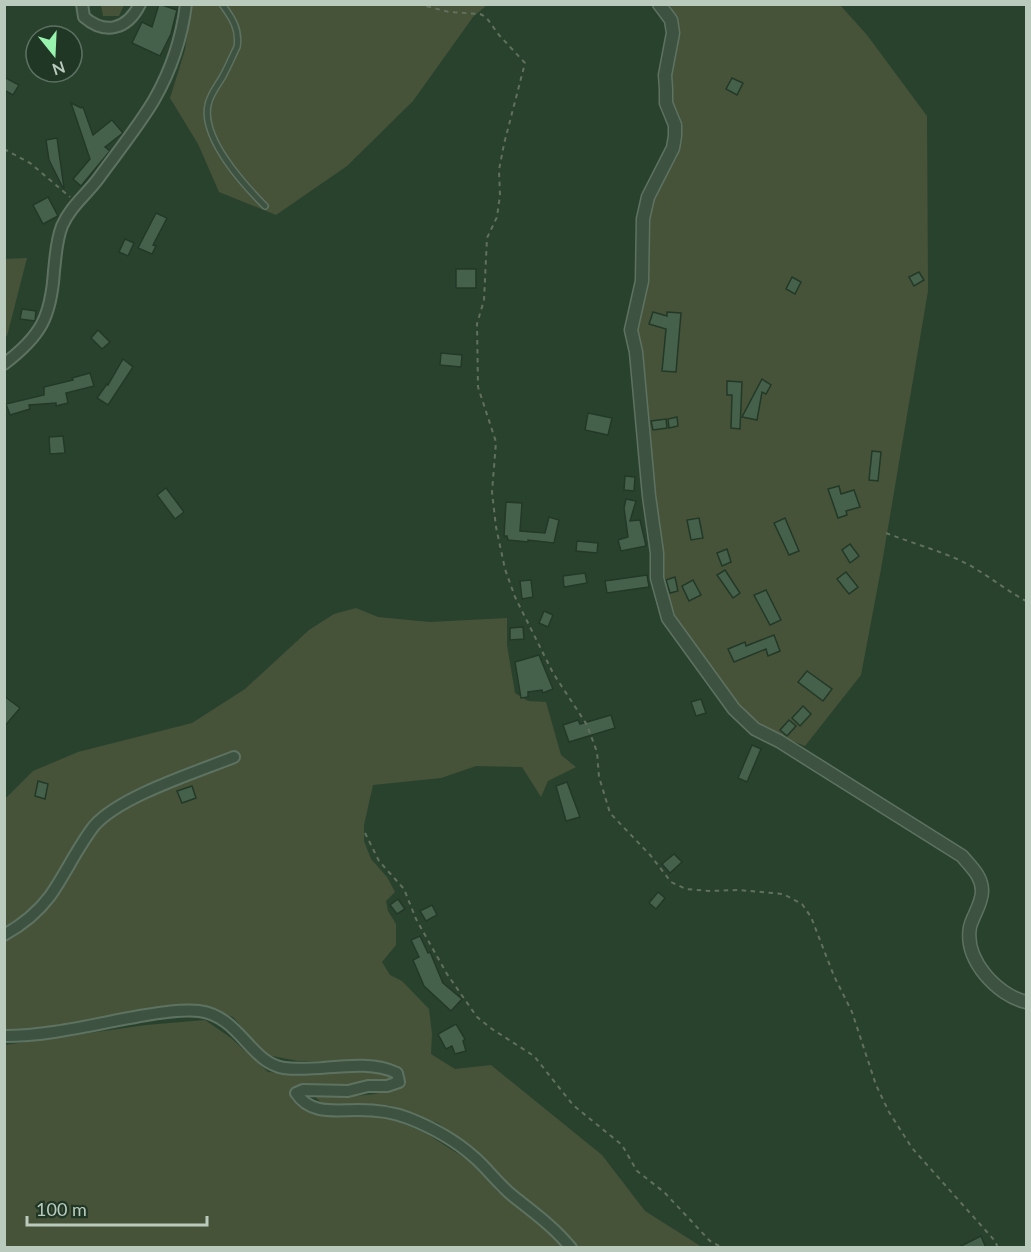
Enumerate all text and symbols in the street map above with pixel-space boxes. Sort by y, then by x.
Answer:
north arrow [24,24,84,84]
text: N [50,58,68,80]
scale bar [27,1189,207,1227]
text: 100 m [36,1198,87,1220]

